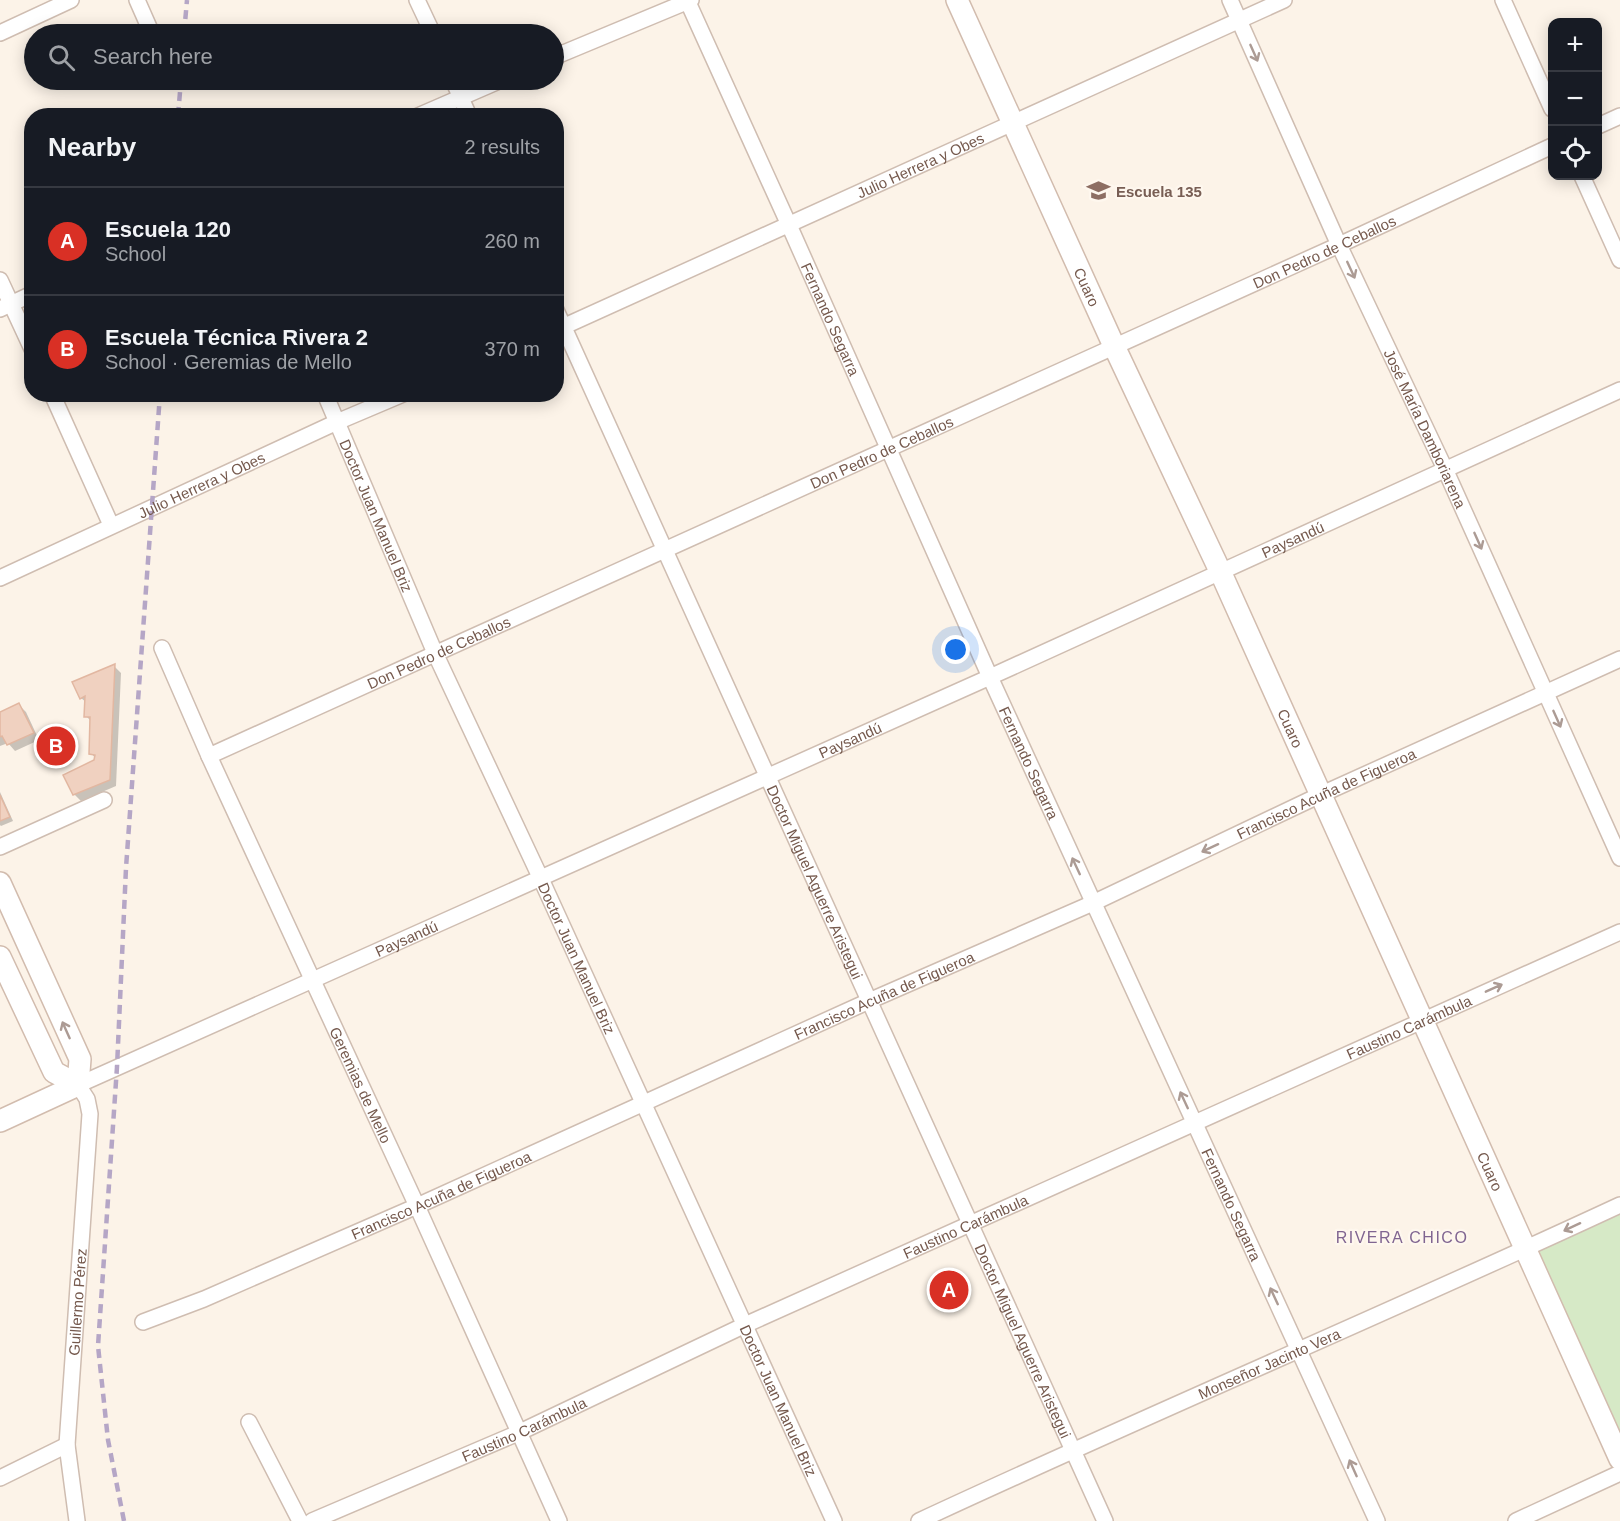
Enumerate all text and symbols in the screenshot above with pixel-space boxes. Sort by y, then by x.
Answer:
map controls [1548,18,1602,180]
button: + [1548,18,1602,72]
search box [24,24,564,90]
icon: search [45,41,78,74]
text: Search here [93,44,213,69]
one-way arrow [1248,44,1260,62]
button: − [1548,72,1602,126]
button: locate [1548,126,1602,180]
street label: Julio Herrera y Obes [854,129,987,201]
text: Nearby [48,132,136,162]
text: 2 results [464,136,540,158]
school or university icon: Escuela 135 [1085,178,1111,204]
place label: Escuela 135 [1116,183,1202,200]
street label: Don Pedro de Ceballos [1250,211,1398,291]
text: Escuela 120 [105,217,231,242]
text: A [60,230,75,252]
text: 260 m [484,230,540,252]
text: School [105,243,166,265]
street label: Fernando Segarra [798,260,864,379]
one-way arrow [1345,260,1357,278]
street label: Cuaro [1071,265,1103,309]
text: Escuela Técnica Rivera 2 [105,325,368,350]
text: B [60,338,75,360]
text: 370 m [484,338,540,360]
street label: José María Damboriarena [1381,346,1470,511]
text: School · Geremias de Mello [105,351,352,373]
street label: Don Pedro de Ceballos [807,412,956,492]
street label: Doctor Juan Manuel Briz [337,437,417,594]
street label: Julio Herrera y Obes [135,448,267,521]
street label: Paysandú [1259,518,1326,561]
one-way arrow [1472,532,1484,550]
street label: Don Pedro de Ceballos [364,612,513,692]
your location [941,635,970,664]
street label: Fernando Segarra [996,704,1063,822]
street label: Cuaro [1275,706,1307,750]
one-way arrow [1552,710,1564,728]
street label: Paysandú [816,718,884,761]
pin: B [36,724,76,768]
street label: Francisco Acuña de Figueroa [1234,744,1419,842]
street label: Doctor Miguel Aguerre Aristegui [764,782,867,982]
one-way arrow [1202,842,1220,854]
one-way arrow [1070,857,1081,875]
street label: Doctor Juan Manuel Briz [535,880,619,1036]
street label: Paysandú [372,917,440,960]
street label: Francisco Acuña de Figueroa [791,947,977,1042]
one-way arrow [1485,982,1503,993]
street label: Faustino Carámbula [1344,991,1474,1062]
one-way arrow [60,1021,72,1039]
street label: Geremias de Mello [327,1024,395,1146]
one-way arrow [1178,1091,1190,1109]
street label: Fernando Segarra [1199,1146,1265,1264]
street label: Francisco Acuña de Figueroa [348,1147,534,1242]
street label: Cuaro [1474,1149,1507,1193]
street label: Faustino Carámbula [900,1190,1031,1261]
one-way arrow [1564,1222,1582,1234]
district label: RIVERA CHICO [1336,1229,1468,1246]
street label: Doctor Miguel Aguerre Aristegui [972,1241,1075,1441]
street label: Guillermo Pérez [65,1248,89,1356]
pin: A [930,1268,968,1312]
one-way arrow [1268,1288,1280,1306]
street label: Doctor Juan Manuel Briz [737,1322,821,1479]
street label: Monseñor Jacinto Vera [1195,1324,1343,1402]
street label: Faustino Carámbula [459,1393,590,1465]
one-way arrow [1346,1459,1358,1477]

